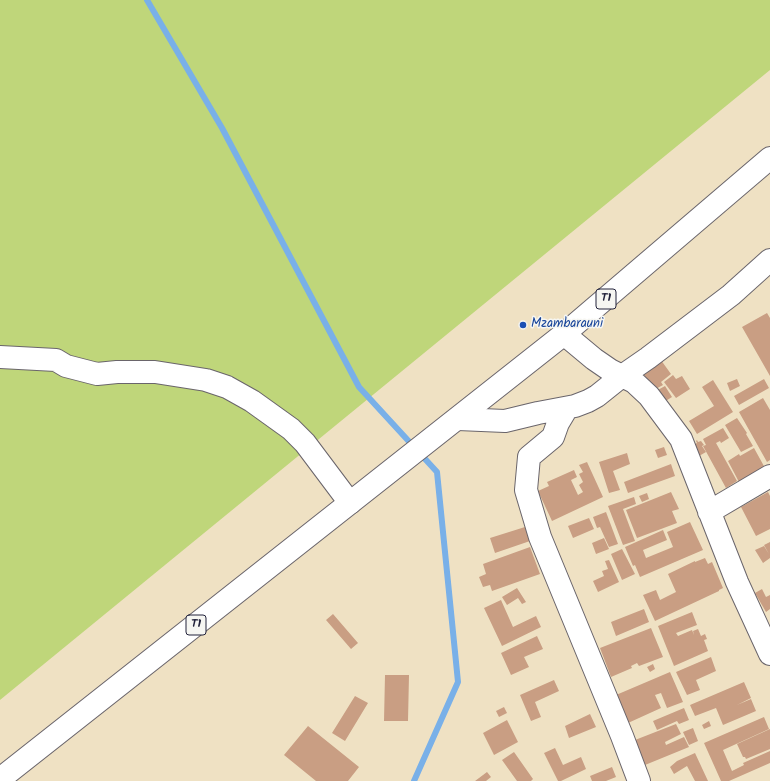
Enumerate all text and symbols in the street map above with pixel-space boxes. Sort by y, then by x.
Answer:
road number: T1 [596,289,616,309]
place label: Mzambarauni [531,317,603,333]
marker: Mzambarauni [518,320,528,330]
road number: T1 [186,615,206,635]

